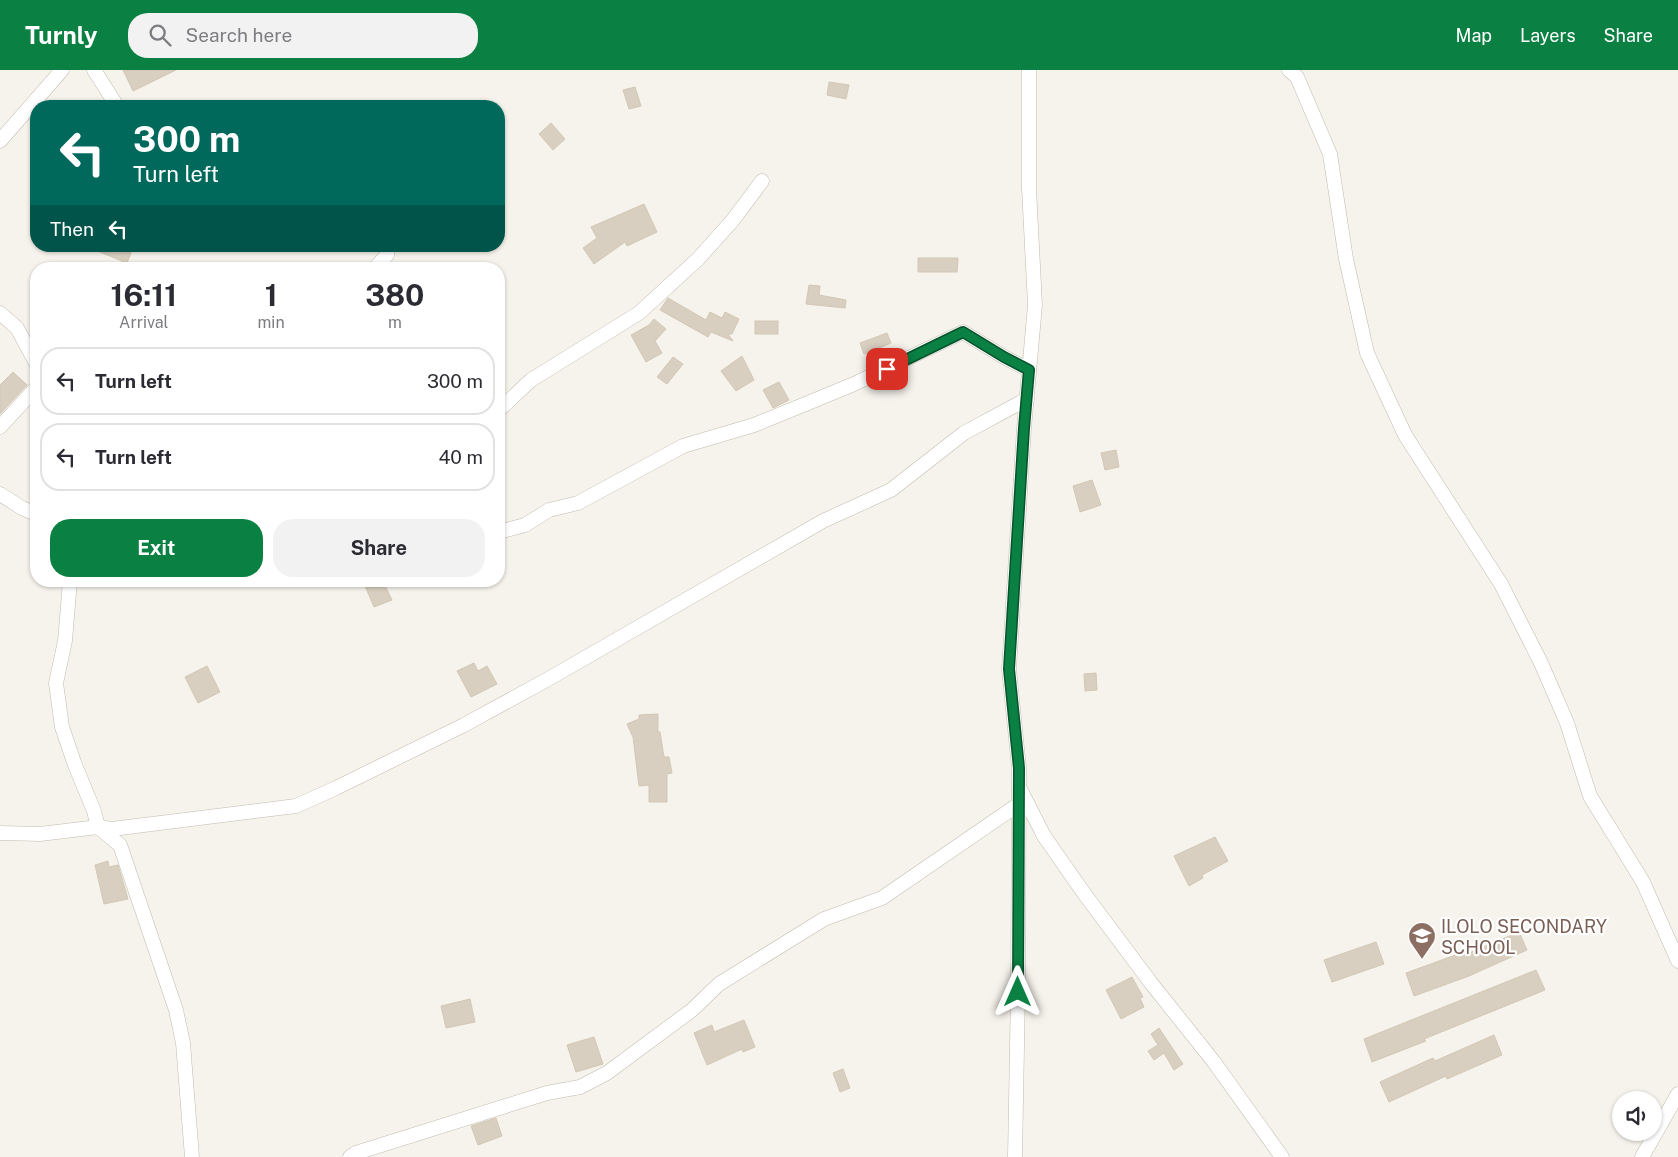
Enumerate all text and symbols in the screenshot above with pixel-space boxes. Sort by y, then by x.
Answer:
search box [128,13,478,58]
text: Turnly [25,21,98,49]
icon: search [146,21,174,49]
text: Search here [186,24,292,46]
text: Map [1456,25,1492,46]
text: Layers [1520,25,1576,46]
text: Share [1604,25,1653,46]
text: 300 m [133,119,240,160]
icon: left [50,120,115,185]
text: Turn left [133,161,219,187]
icon: left [104,215,132,243]
text: Then [50,218,94,240]
text: 16:11 [111,277,177,313]
text: 1 [265,277,278,313]
text: 380 [365,277,424,313]
text: Arrival [119,313,168,332]
text: min [258,313,285,332]
text: m [388,313,402,332]
pin [866,348,908,390]
icon: arrive [873,355,901,383]
icon: left [52,367,80,395]
text: Turn left [95,370,172,392]
text: 300 m [427,370,483,392]
icon: left [52,443,80,471]
text: Turn left [95,446,172,468]
text: 40 m [438,446,483,468]
button: Exit [50,519,263,577]
button: Share [273,519,485,577]
place label: ILOLO SECONDARY SCHOOL [1441,916,1607,958]
school or university icon: ILOLO SECONDARY SCHOOL [1407,921,1437,960]
position arrow [991,965,1043,1017]
map controls [1612,1091,1662,1141]
button: sound [1612,1091,1662,1141]

